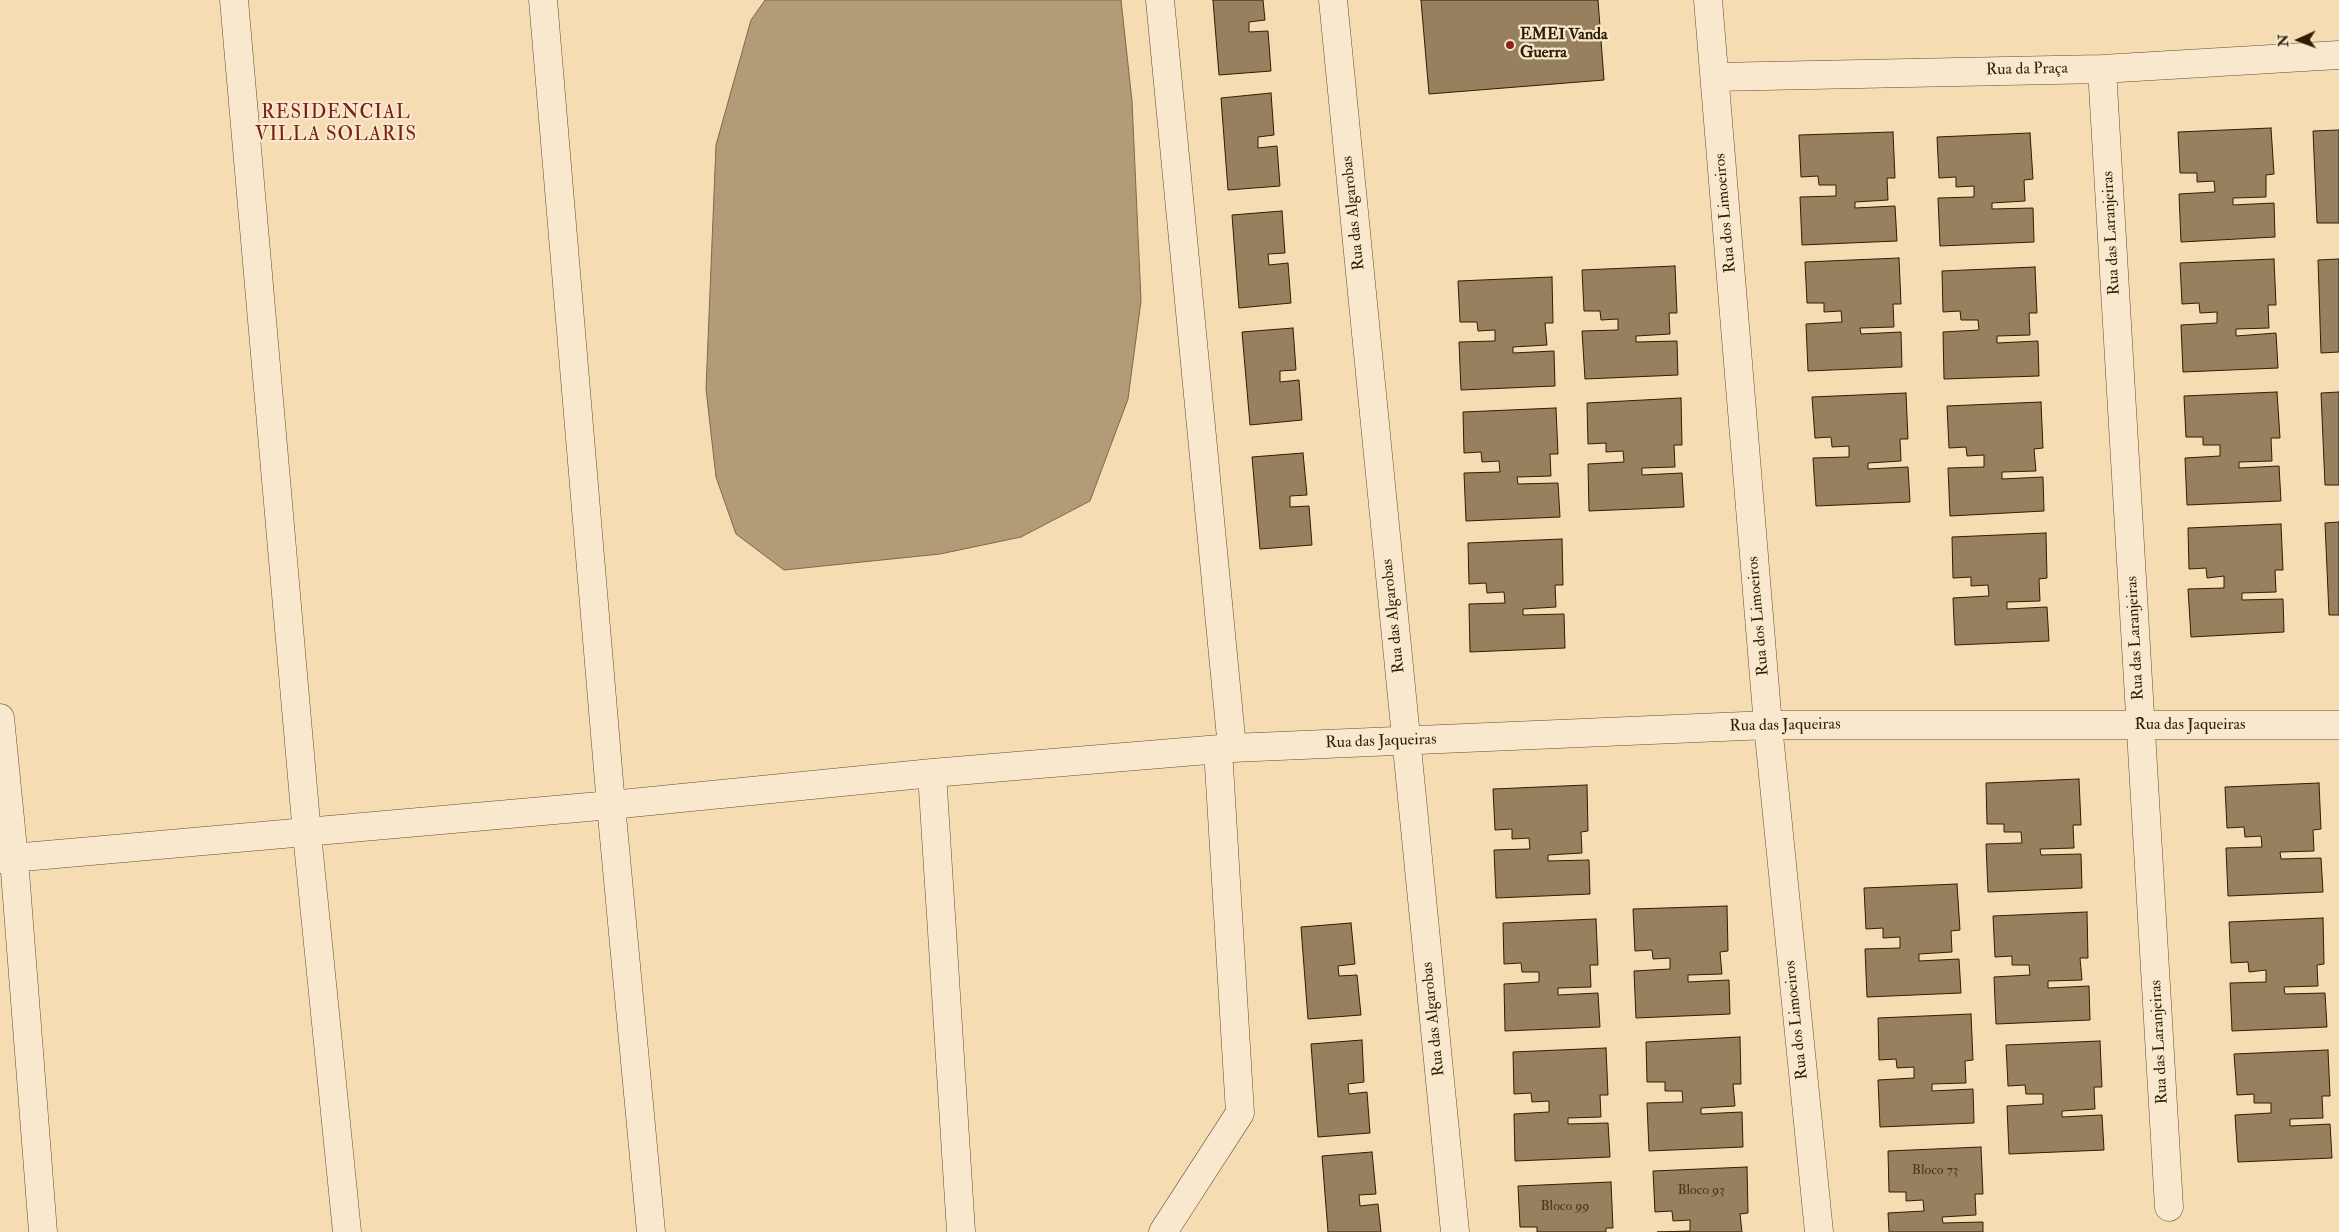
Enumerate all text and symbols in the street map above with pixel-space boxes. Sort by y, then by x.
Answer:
north arrow [2274,15,2324,65]
place label: EMEI Vanda Guerra [1520,26,1608,64]
text: N [2275,34,2292,47]
marker: EMEI Vanda Guerra [1504,39,1516,51]
street label: Rua da Praça [1986,60,2068,80]
district label: RESIDENCIAL VILLA SOLARIS [253,103,419,147]
street label: Rua dos Limoeiros [1711,152,1741,274]
street label: Rua das Algarobas [1338,155,1370,271]
street label: Rua das Laranjeiras [2099,170,2125,296]
street label: Rua dos Limoeiros [1744,555,1774,677]
street label: Rua das Algarobas [1378,558,1410,674]
street label: Rua das Laranjeiras [2123,575,2149,701]
street label: Rua das Jaqueiras [1729,715,1841,737]
street label: Rua das Jaqueiras [2134,716,2246,736]
street label: Rua das Jaqueiras [1325,730,1437,754]
street label: Rua dos Limoeiros [1781,959,1813,1081]
street label: Rua das Algarobas [1418,961,1450,1077]
street label: Rua das Laranjeiras [2147,979,2173,1105]
house number: Bloco 73 [1912,1163,1958,1179]
house number: Bloco 93 [1677,1183,1725,1199]
house number: Bloco 99 [1540,1199,1590,1215]

